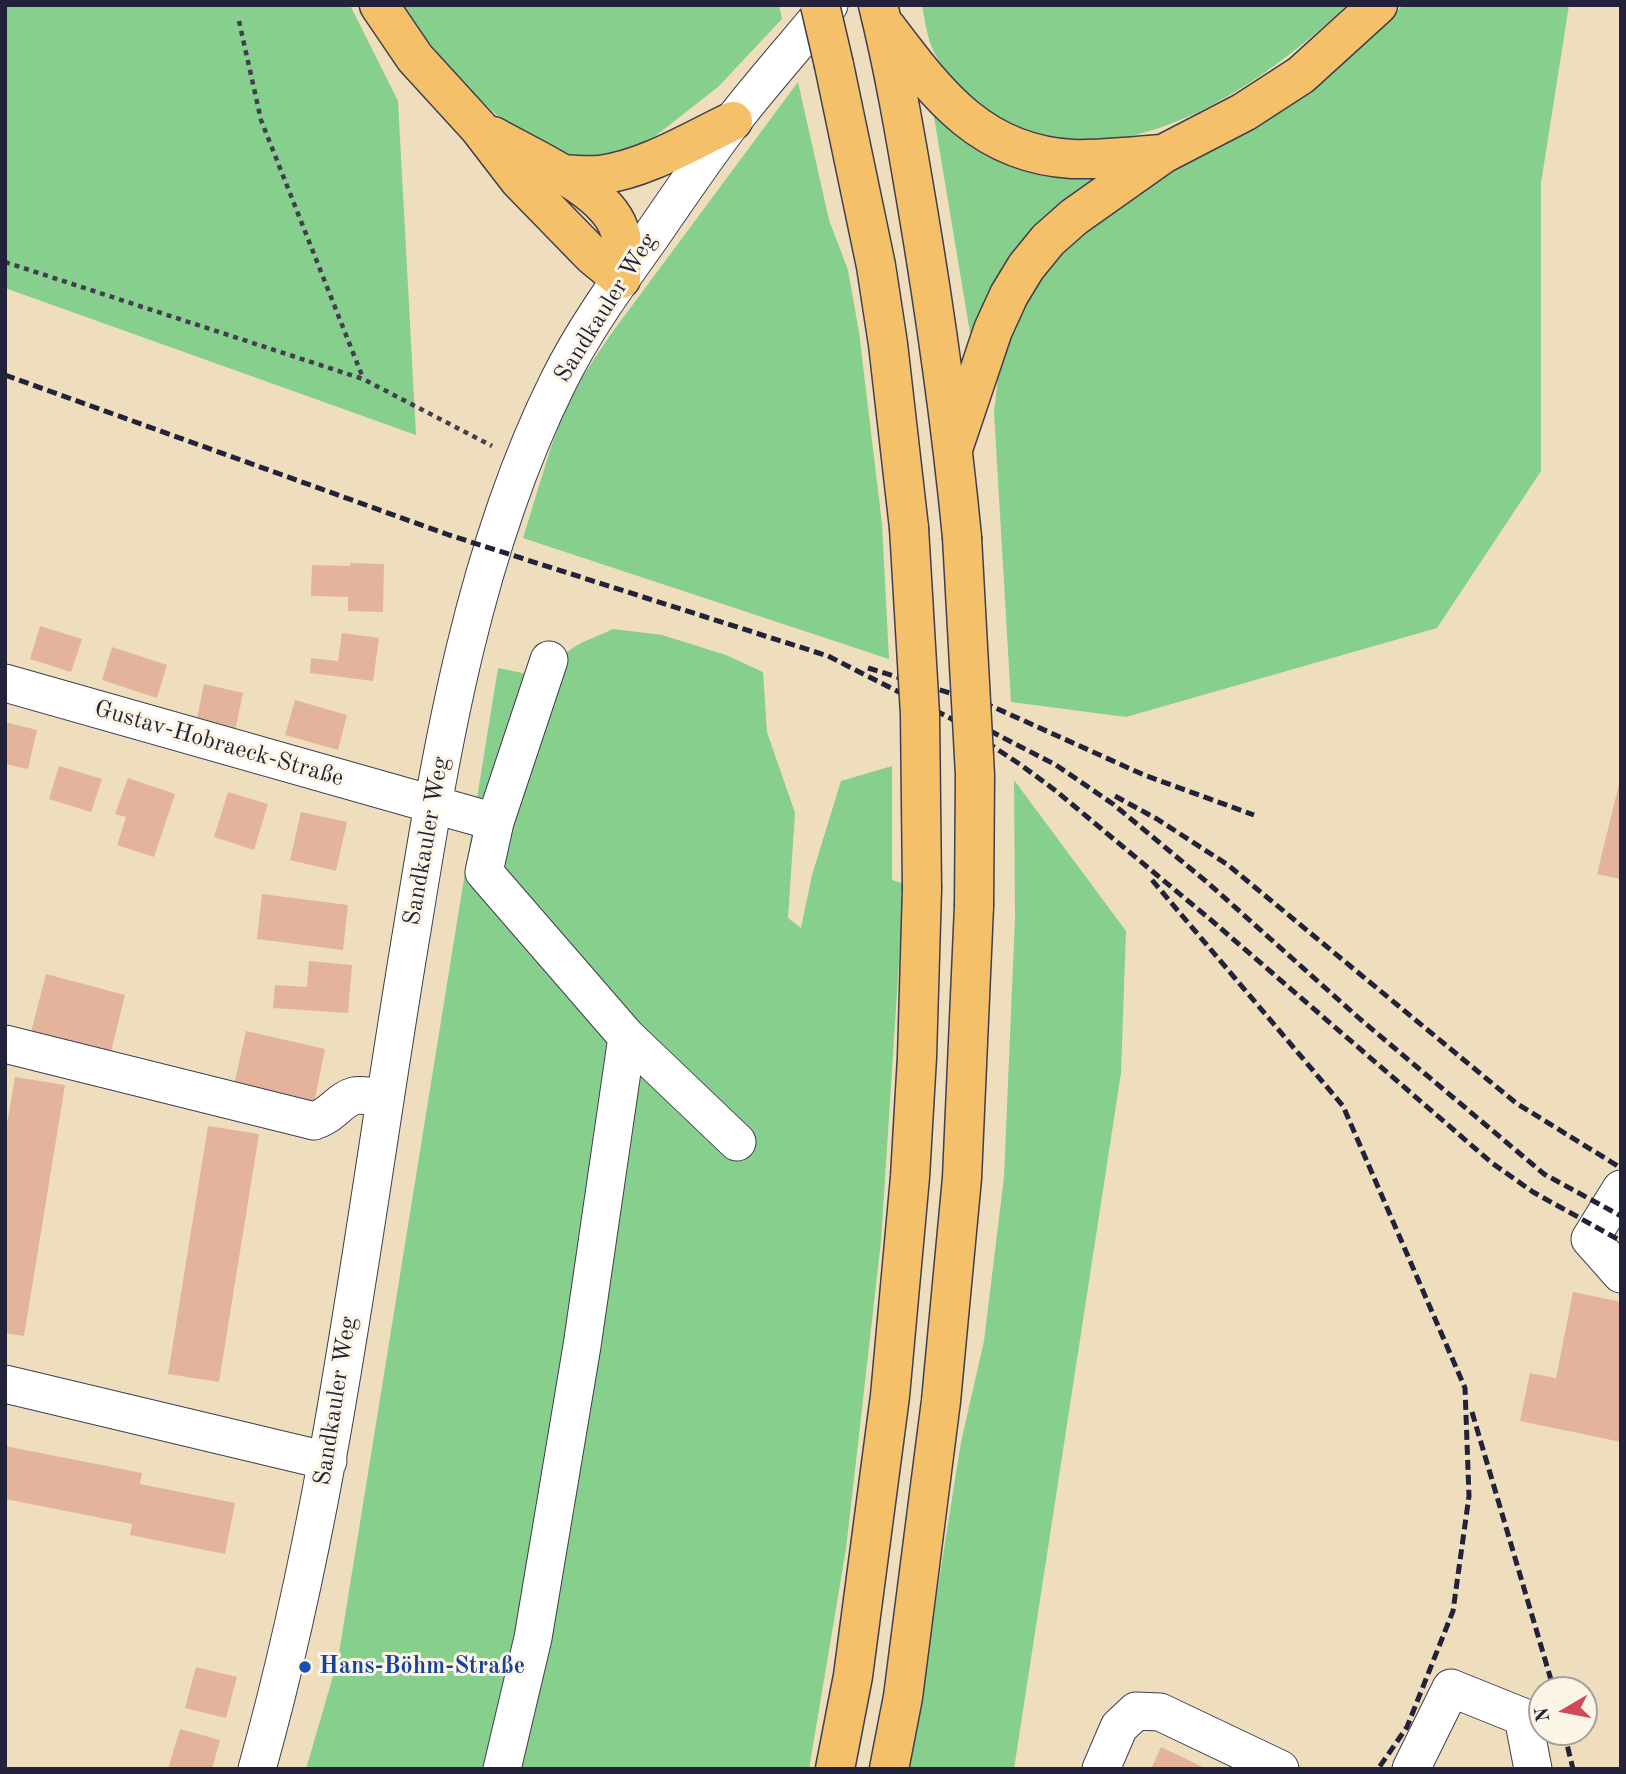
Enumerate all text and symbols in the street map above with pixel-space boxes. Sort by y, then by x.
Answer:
street label: Sandkauler Weg [549,228,663,388]
street label: Gustav-Hobraeck-Straße [91,695,347,793]
street label: Sandkauler Weg [398,754,456,928]
street label: Sandkauler Weg [308,1314,364,1488]
place label: Hans-Böhm-Straße [319,1653,525,1681]
marker: Hans-Böhm-Straße [297,1659,313,1675]
north arrow [1528,1676,1598,1746]
text: N [1533,1706,1554,1723]

